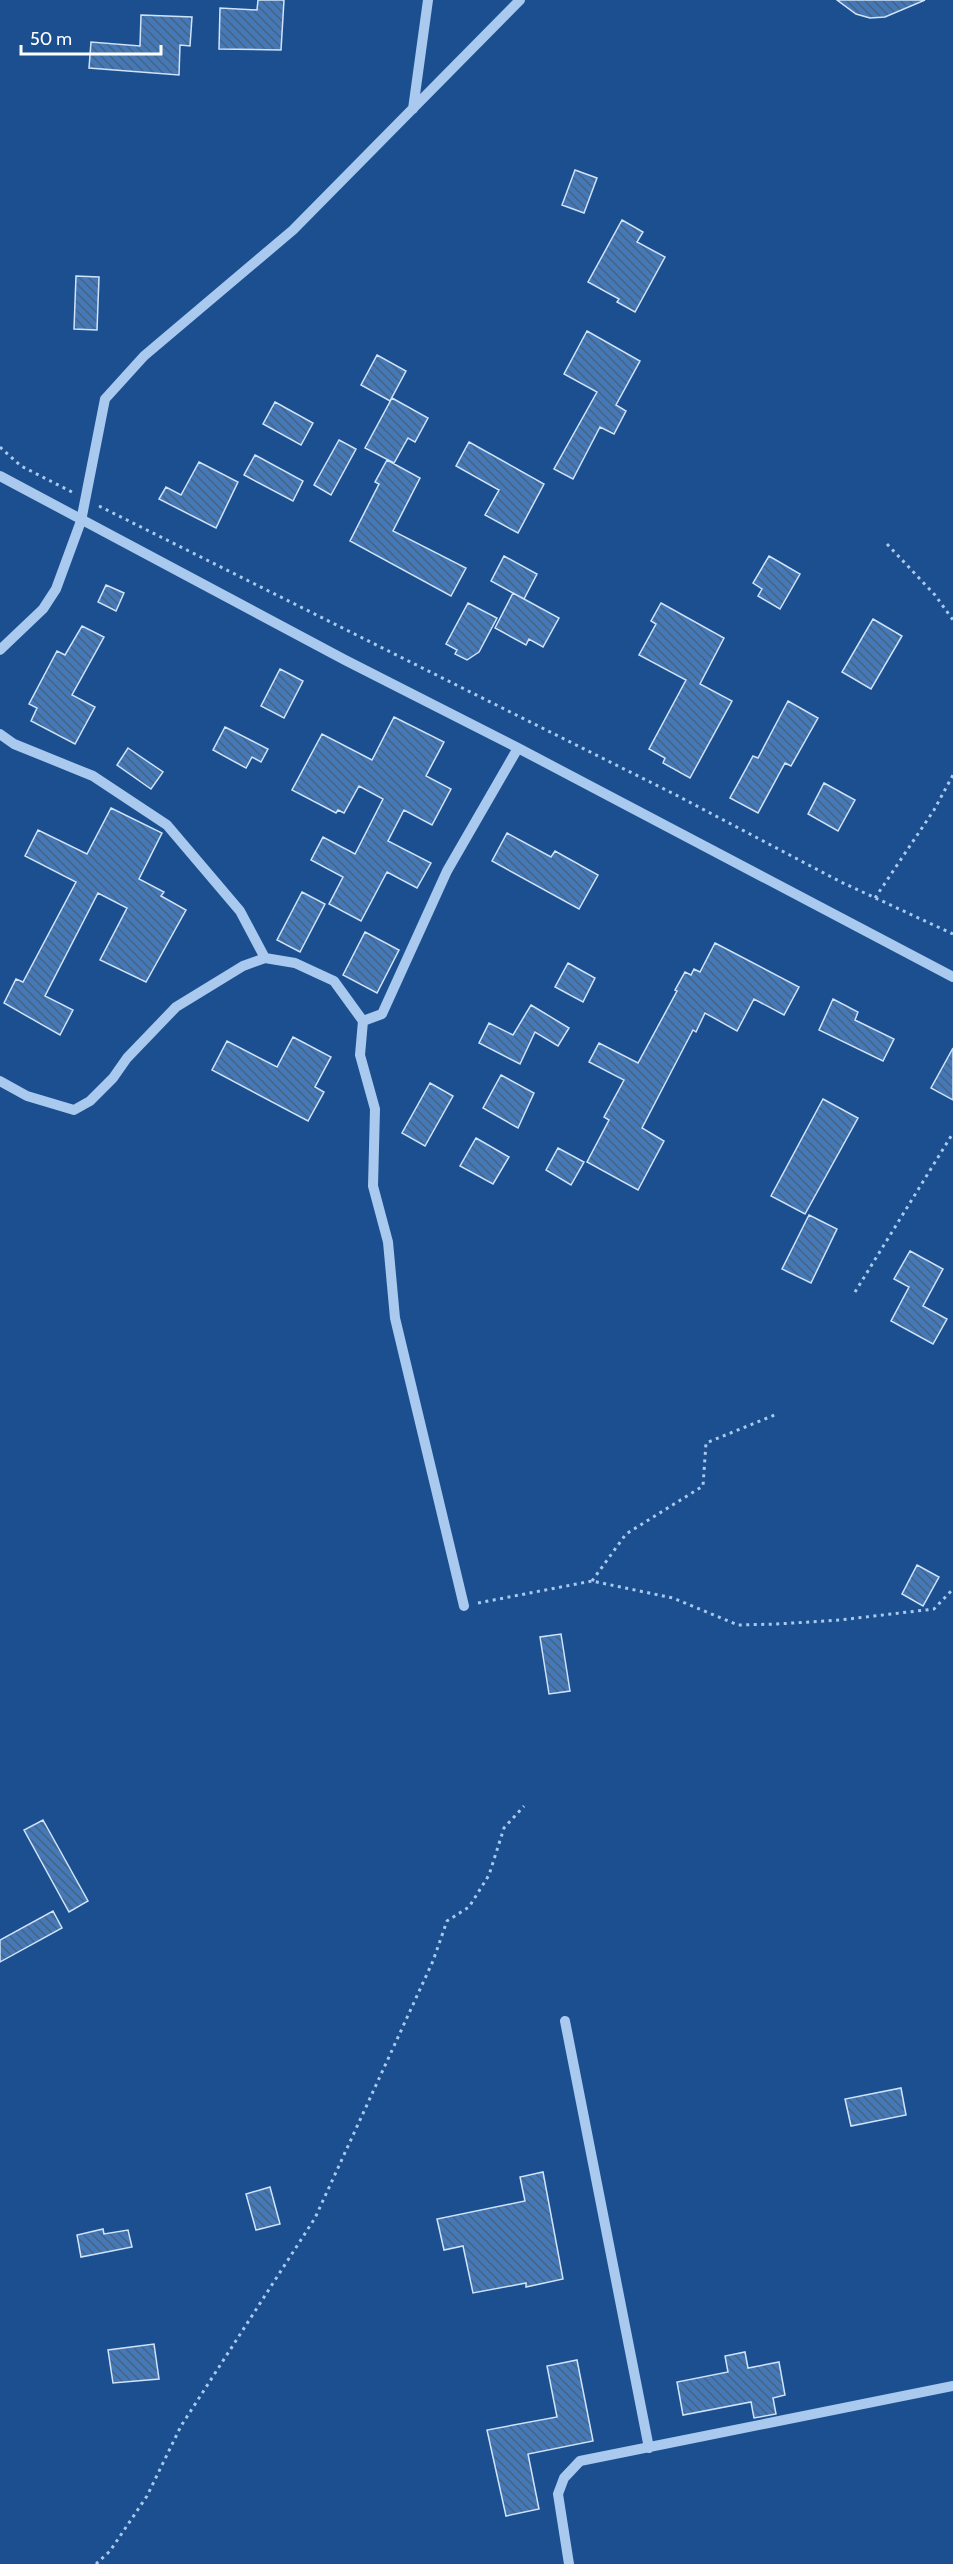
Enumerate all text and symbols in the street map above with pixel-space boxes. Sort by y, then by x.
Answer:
scale bar [21,18,160,56]
text: 50 m [30,28,72,50]

